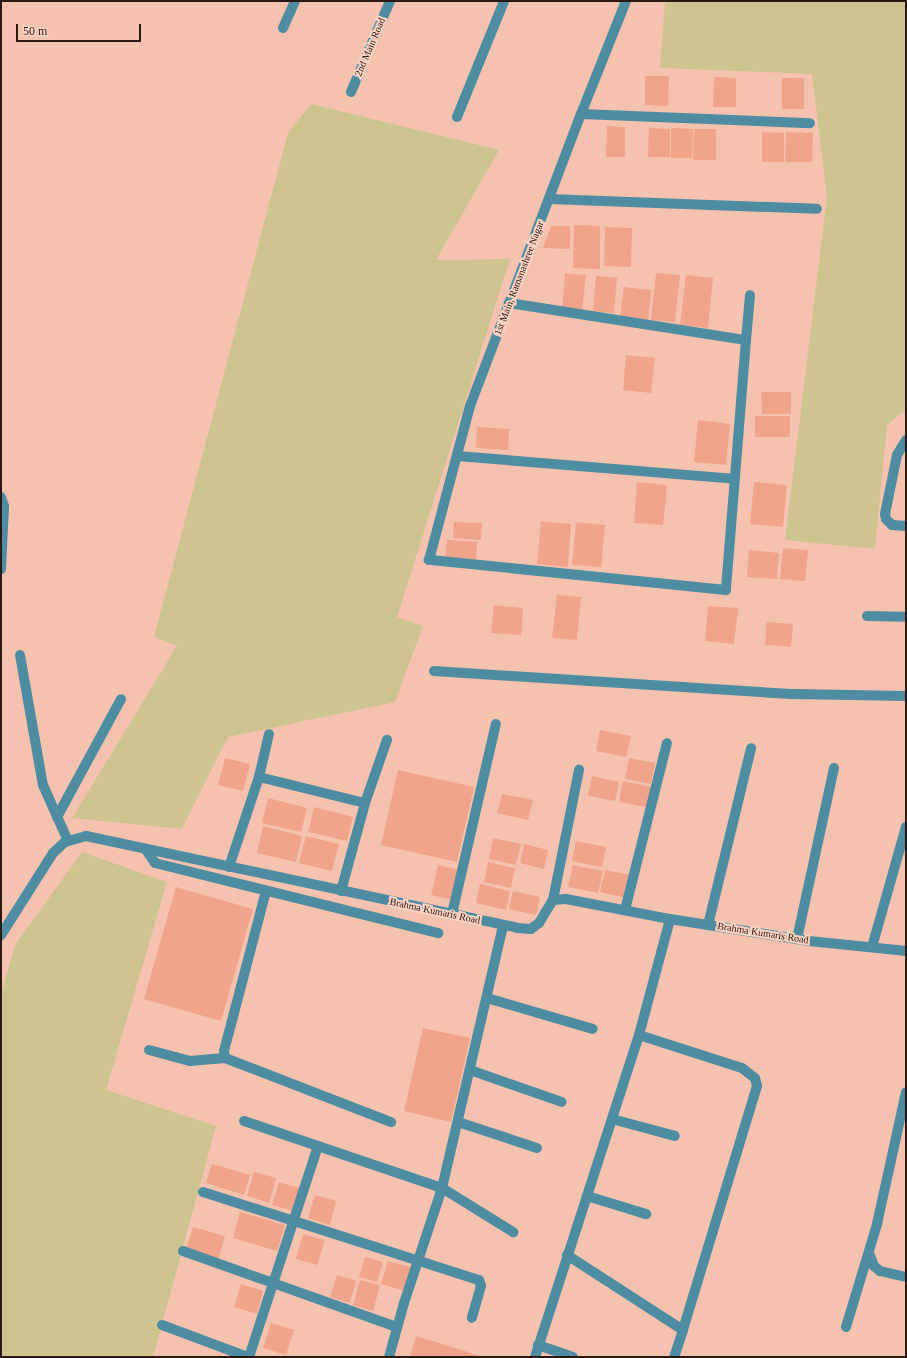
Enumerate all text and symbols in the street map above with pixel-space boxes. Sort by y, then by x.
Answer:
scale bar [18,16,143,42]
street label: 2nd Main Road [352,16,388,78]
text: 50 m [23,24,47,38]
street label: 1st Main, Ramanashree Nagar [492,219,546,337]
street label: Brahma Kumaris Road [389,896,481,926]
street label: Brahma Kumaris Road [717,920,809,946]

